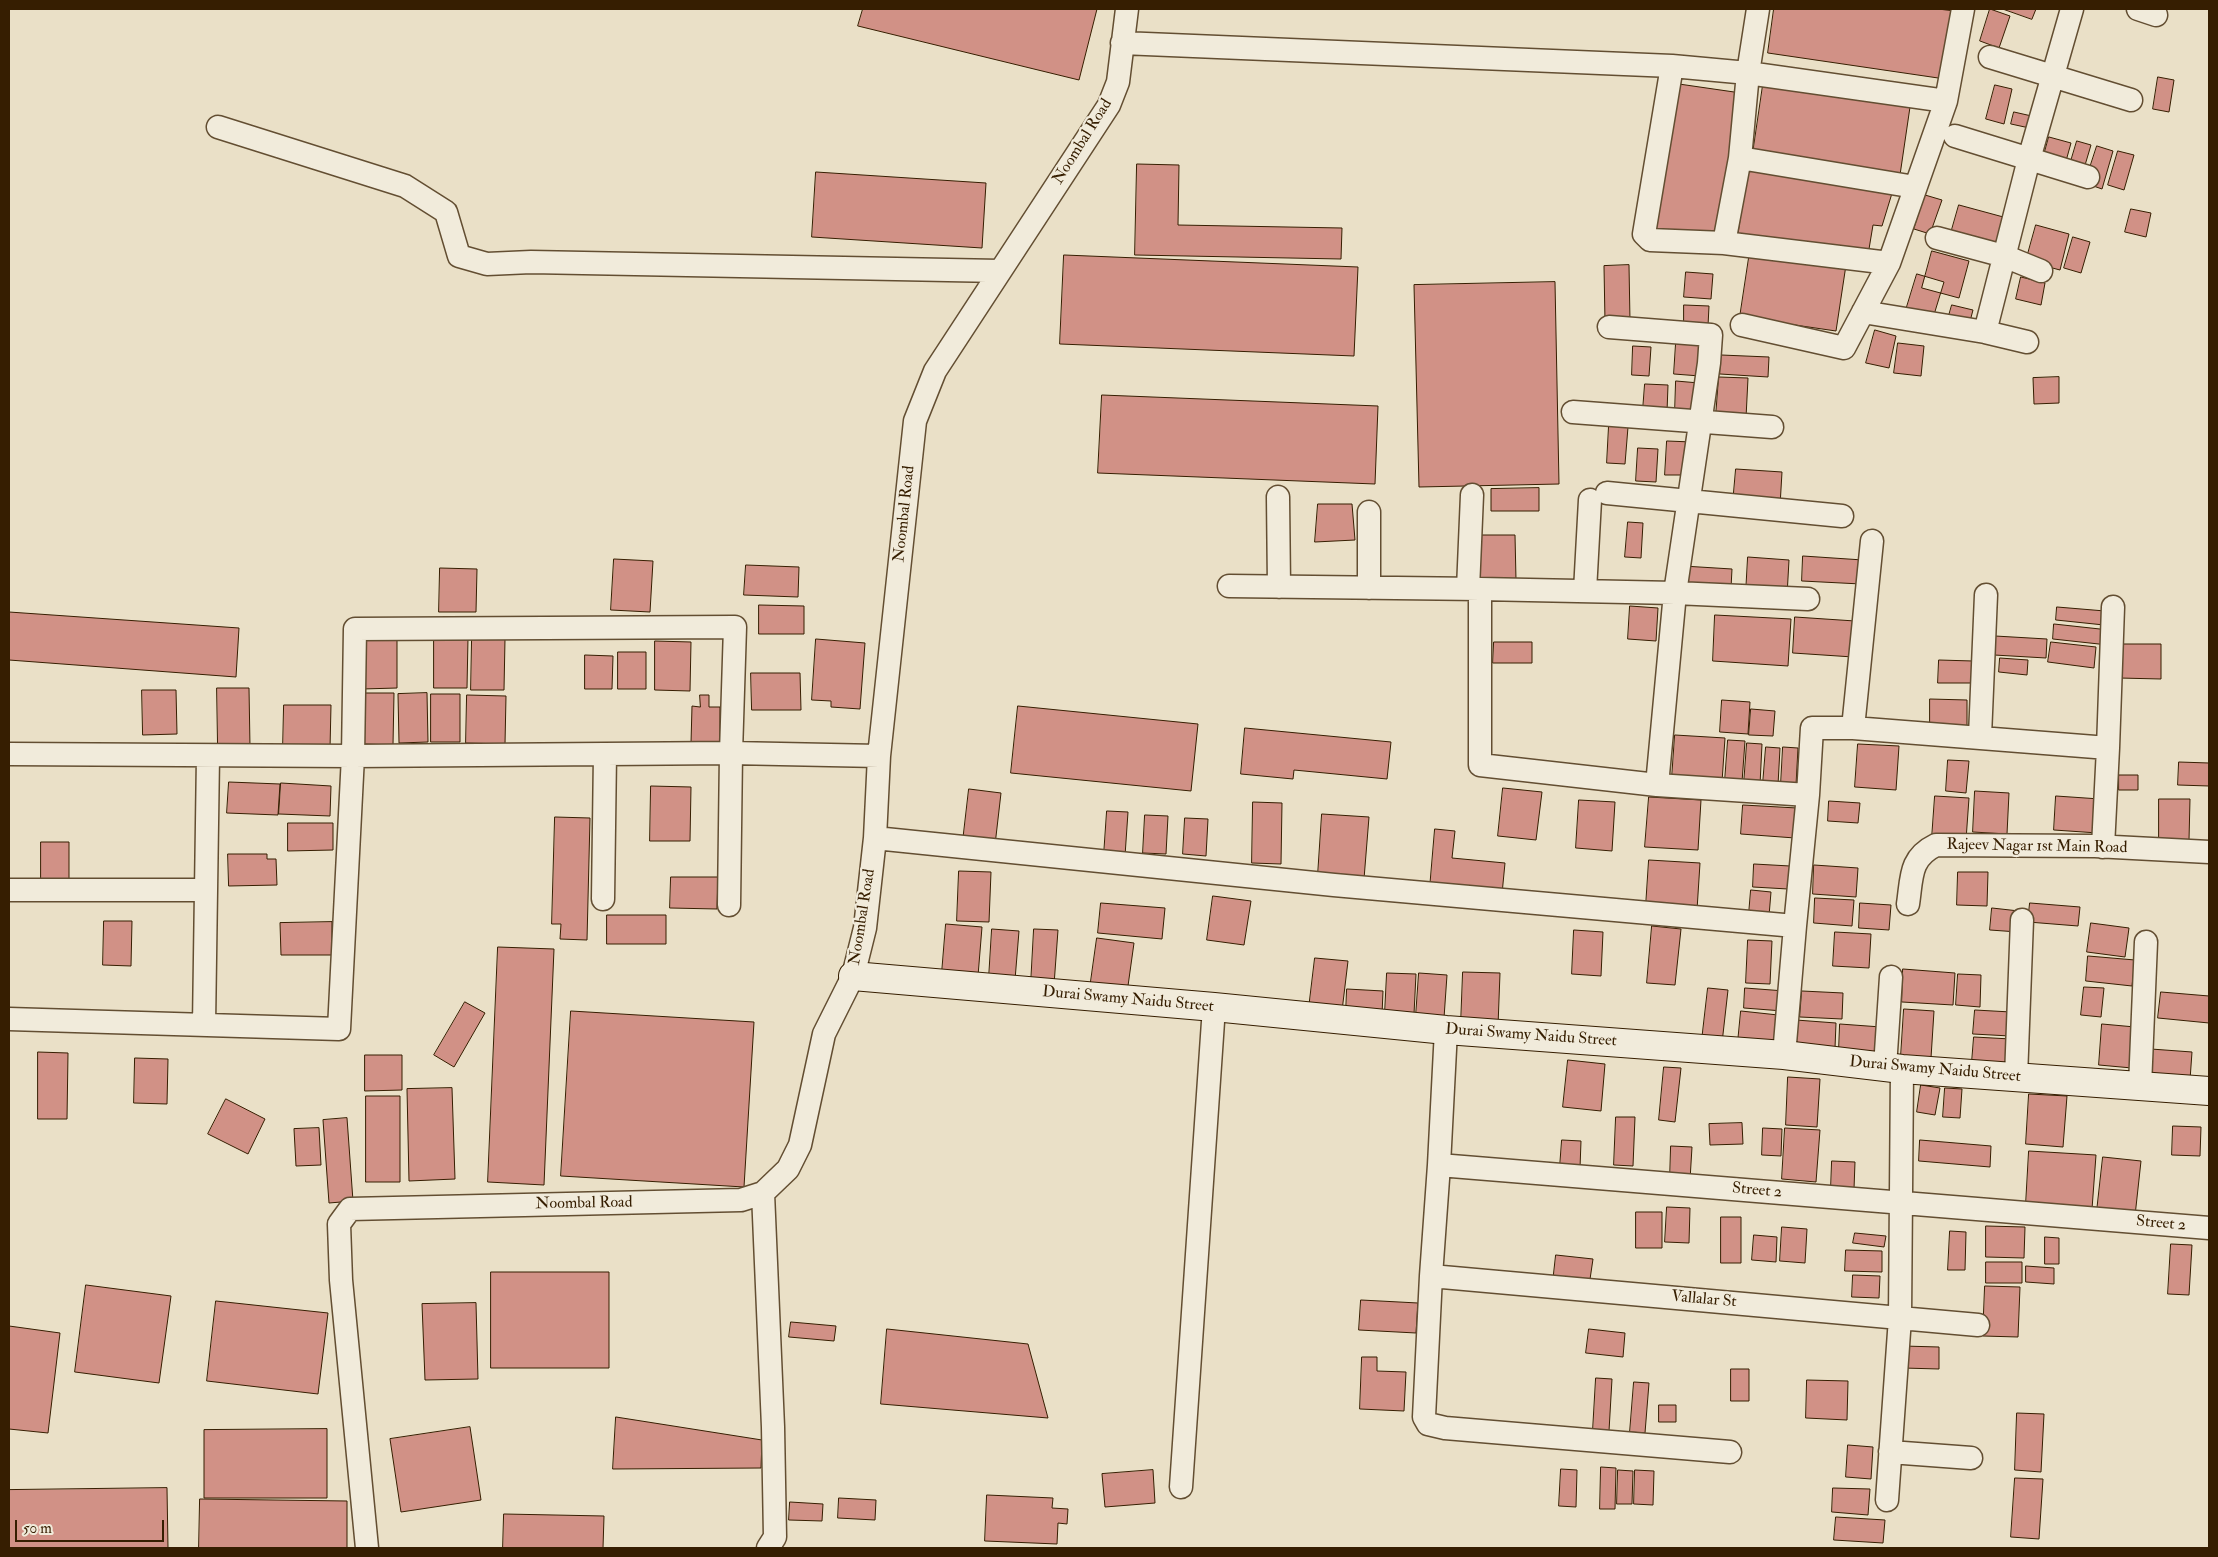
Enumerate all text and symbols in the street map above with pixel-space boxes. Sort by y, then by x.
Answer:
street label: Noombal Road [1049,96,1117,188]
street label: Noombal Road [890,465,920,563]
street label: Rajeev Nagar 1st Main Road [1946,836,2128,858]
street label: Noombal Road [846,868,880,966]
street label: Durai Swamy Naidu Street [1042,983,1214,1017]
street label: Durai Swamy Naidu Street [1445,1020,1617,1052]
street label: Durai Swamy Naidu Street [1849,1053,2021,1087]
street label: Street 2 [1731,1179,1783,1203]
street label: Noombal Road [535,1194,633,1214]
street label: Street 2 [2135,1212,2187,1236]
street label: Vallalar St [1671,1288,1737,1312]
scale bar [18,1510,166,1542]
text: 50 m [23,1519,52,1538]

